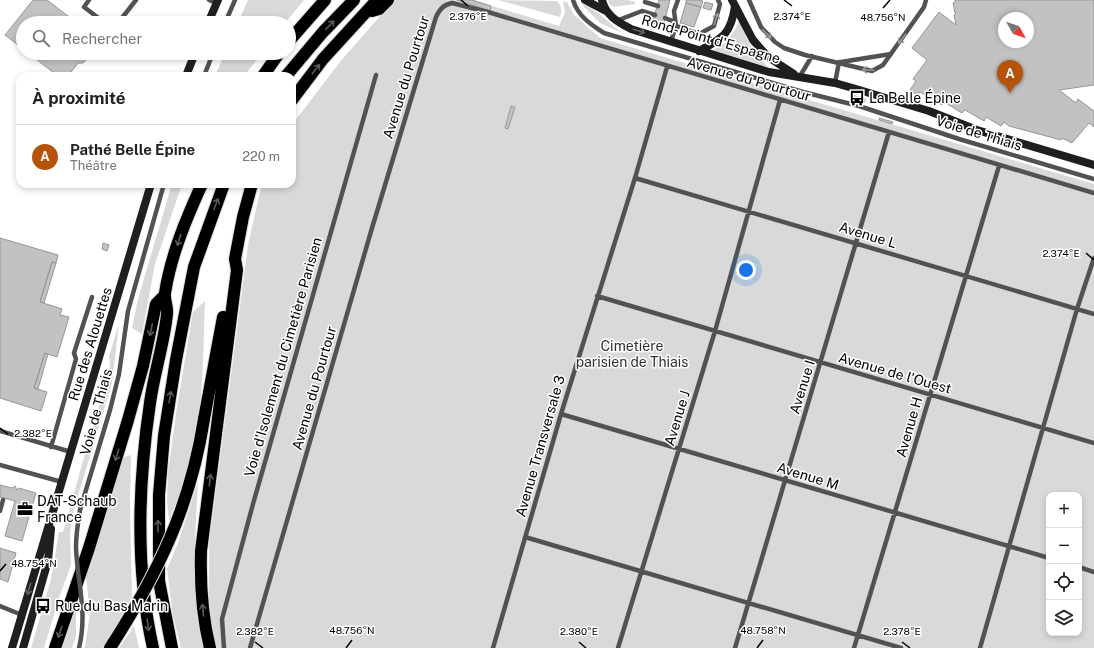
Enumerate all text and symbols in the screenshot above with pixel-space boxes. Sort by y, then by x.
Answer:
text: 2.376°E [449,10,487,22]
text: 2.374°E [773,10,811,22]
text: 48.756°N [860,11,906,23]
street label: Rond-Point d'Espagne [640,12,782,67]
north arrow [998,12,1034,48]
street label: Avenue du Pourtour [380,13,432,141]
one-way arrow [713,13,720,26]
search box [16,16,296,60]
one-way arrow [325,20,335,30]
icon: search [30,27,52,49]
one-way arrow [632,28,645,35]
one-way arrow [762,29,772,39]
text: Rechercher [62,30,142,47]
one-way arrow [898,34,906,45]
street label: Avenue du Pourtour [685,54,813,104]
pin: A [997,60,1023,93]
one-way arrow [311,63,320,74]
one-way arrow [862,66,875,73]
text: À proximité [32,88,126,108]
bus stop icon: La Belle Épine [848,89,866,107]
place label: La Belle Épine [869,89,961,106]
street label: Voie de Thiais [934,112,1024,154]
text: Pathé Belle Épine [70,141,195,158]
text: A [40,149,50,164]
text: 220 m [242,149,280,164]
text: Théâtre [70,158,117,173]
one-way arrow [213,198,221,210]
street label: Avenue L [837,219,899,251]
one-way arrow [175,233,182,246]
street label: Voie d'Isolement du Cimetière Parisien [241,235,325,479]
text: 2.374°E [1042,247,1080,259]
your location [736,260,756,280]
street label: Rue des Alouettes [65,285,115,403]
one-way arrow [146,323,154,336]
street label: Avenue du Pourtour [289,324,339,452]
park label: Cimetière parisien de Thiais [576,338,688,370]
street label: Avenue de l'Ouest [837,349,953,397]
street label: Avenue I [786,358,818,416]
street label: Voie de Thiais [77,367,115,457]
street label: Avenue Transversale 3 [512,373,568,519]
street label: Avenue J [661,388,693,448]
one-way arrow [166,391,174,404]
street label: Avenue H [893,395,925,459]
text: 2.382°E [14,427,52,439]
one-way arrow [113,449,120,462]
street label: Avenue M [775,459,841,493]
one-way arrow [206,474,214,487]
map controls [1046,492,1082,636]
button: + [1046,492,1082,528]
place label: DAT-Schaub France [37,493,117,525]
office icon: DAT-Schaub France [16,500,34,518]
one-way arrow [155,520,162,533]
button: − [1046,528,1082,564]
text: 48.754°N [11,557,57,569]
button: locate [1046,564,1082,600]
one-way arrow [25,582,32,595]
bus stop icon: Rue du Bas Marin [34,597,52,615]
place label: Rue du Bas Marin [55,598,168,614]
button: layers [1046,600,1082,636]
one-way arrow [199,604,207,617]
one-way arrow [144,618,152,631]
text: 48.756°N [329,624,375,636]
text: 48.758°N [740,624,786,636]
text: 2.382°E [236,625,274,637]
text: 2.380°E [560,625,598,637]
text: 2.378°E [883,625,921,637]
one-way arrow [55,626,63,638]

